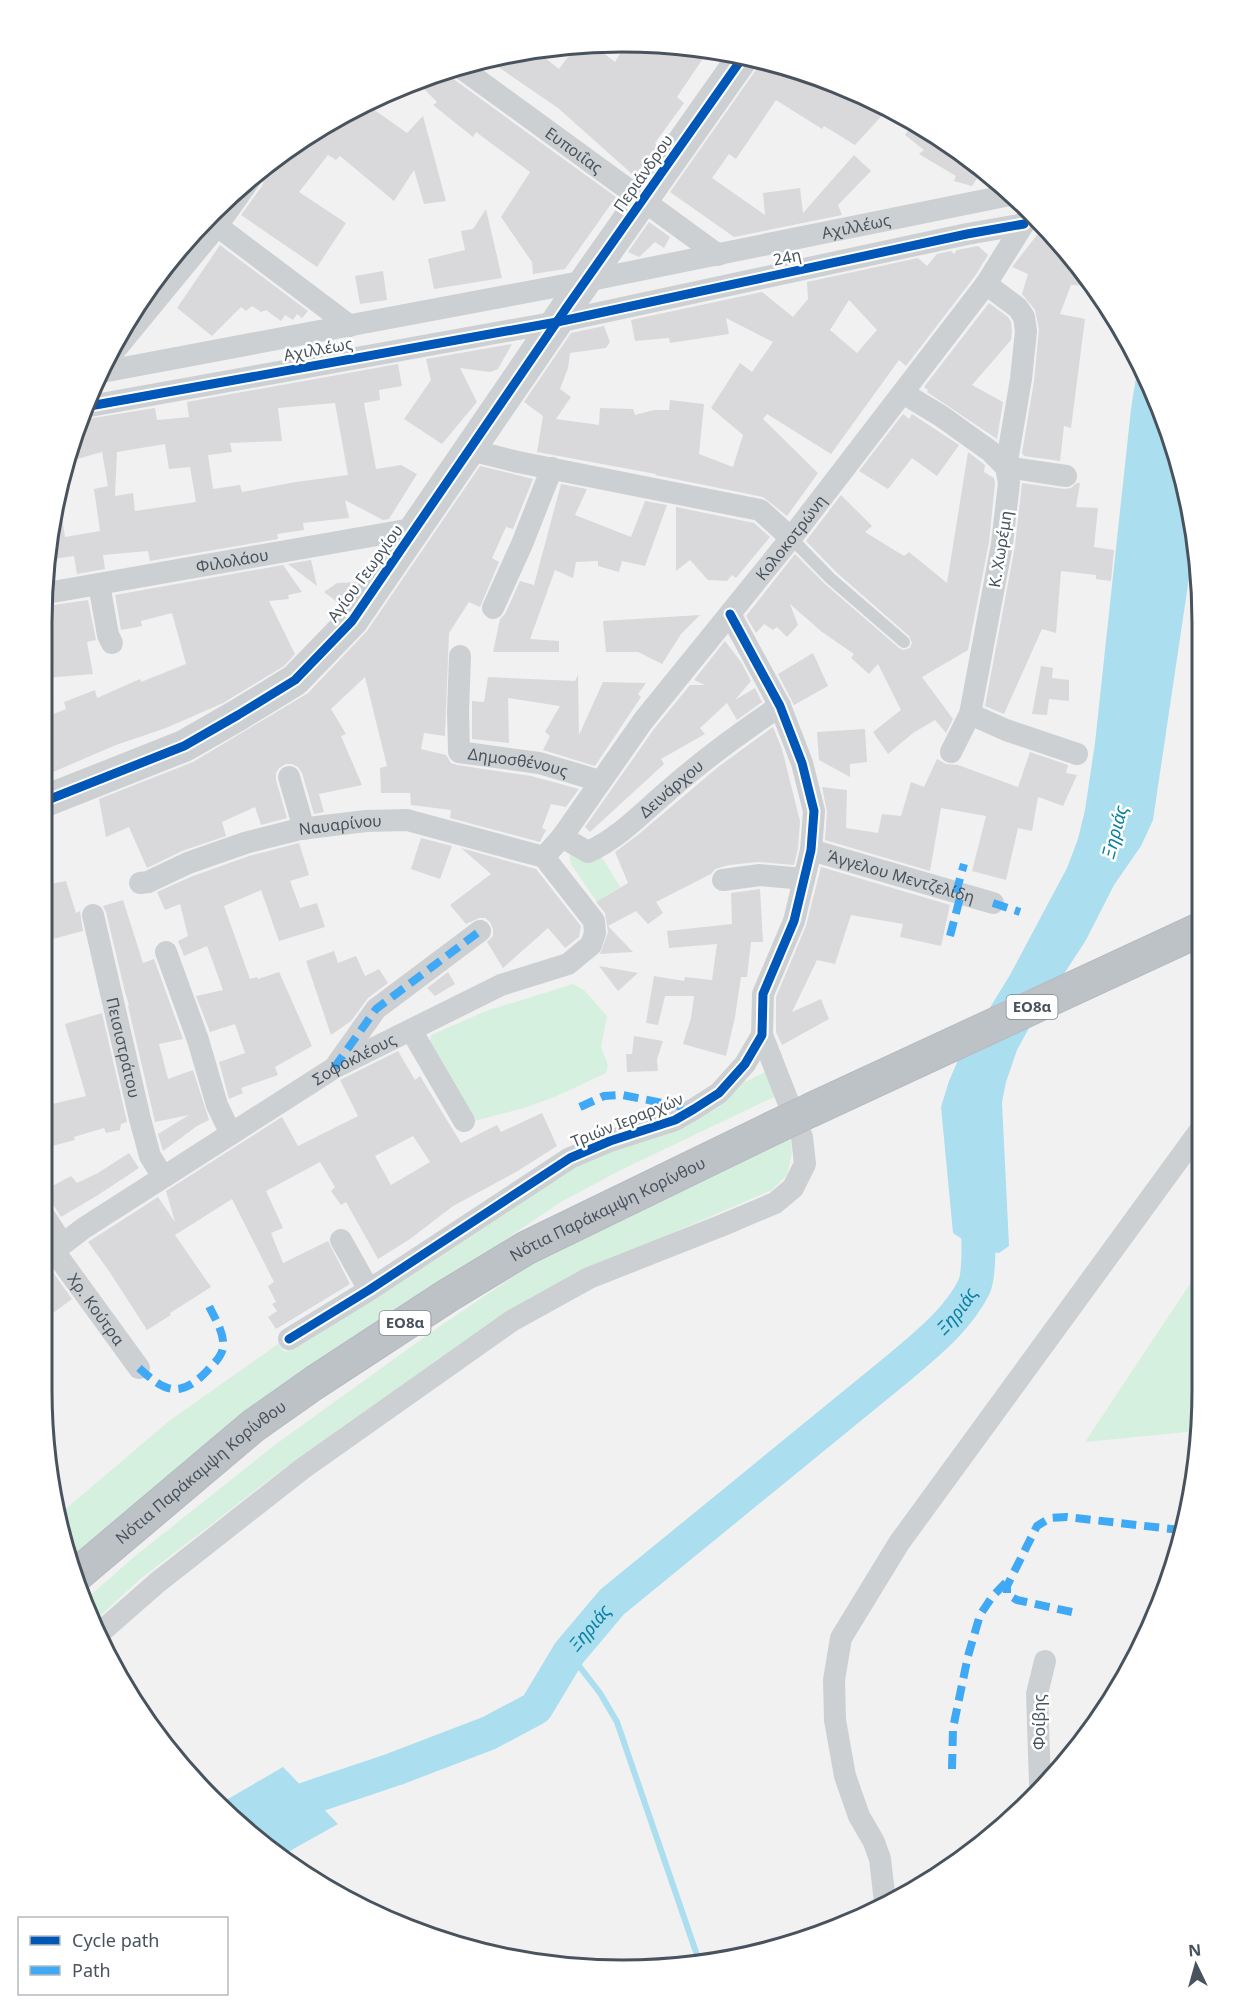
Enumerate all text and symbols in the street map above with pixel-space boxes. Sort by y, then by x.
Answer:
street label: Ευποιΐας [541,122,607,179]
street label: Περιάνδρου [608,130,678,216]
street label: Αχιλλέως [820,208,893,244]
street label: 24η [771,243,803,271]
street label: Αχιλλέως [282,332,354,366]
street label: Κολοκοτρώνη [750,490,831,585]
street label: Κ. Χωρέμη [983,509,1017,589]
street label: Αγίου Γεωργίου [322,520,408,626]
street label: Φιλολάου [194,543,270,578]
street label: Δημοσθένους [467,742,571,782]
street label: Δεινάρχου [634,755,708,822]
water label: Ξηριάς [1095,802,1133,862]
street label: Ναυαρίνου [297,810,382,840]
street label: Άγγελου Μεντζελίδη [825,844,977,908]
street label: Πεισιστράτου [101,995,146,1100]
road number: ΕΟ8α [1006,995,1058,1019]
street label: Σοφοκλέους [308,1028,400,1090]
street label: Τριών Ιεραρχών [568,1087,686,1153]
street label: Νότια Παράκαμψη Κορίνθου [505,1152,709,1266]
street label: Χρ. Κούτρα [63,1269,130,1350]
water label: Ξηριάς [930,1282,983,1340]
road number: ΕΟ8α [380,1311,430,1335]
street label: Νότια Παράκαμψη Κορίνθου [110,1395,291,1549]
water label: Ξηριάς [562,1599,616,1656]
street label: Φοίβης [1028,1694,1050,1750]
legend [18,1917,228,1995]
text: Cycle path [72,1928,159,1952]
north arrow [1166,1935,1226,1995]
text: N [1187,1939,1202,1962]
text: Path [72,1958,111,1982]

